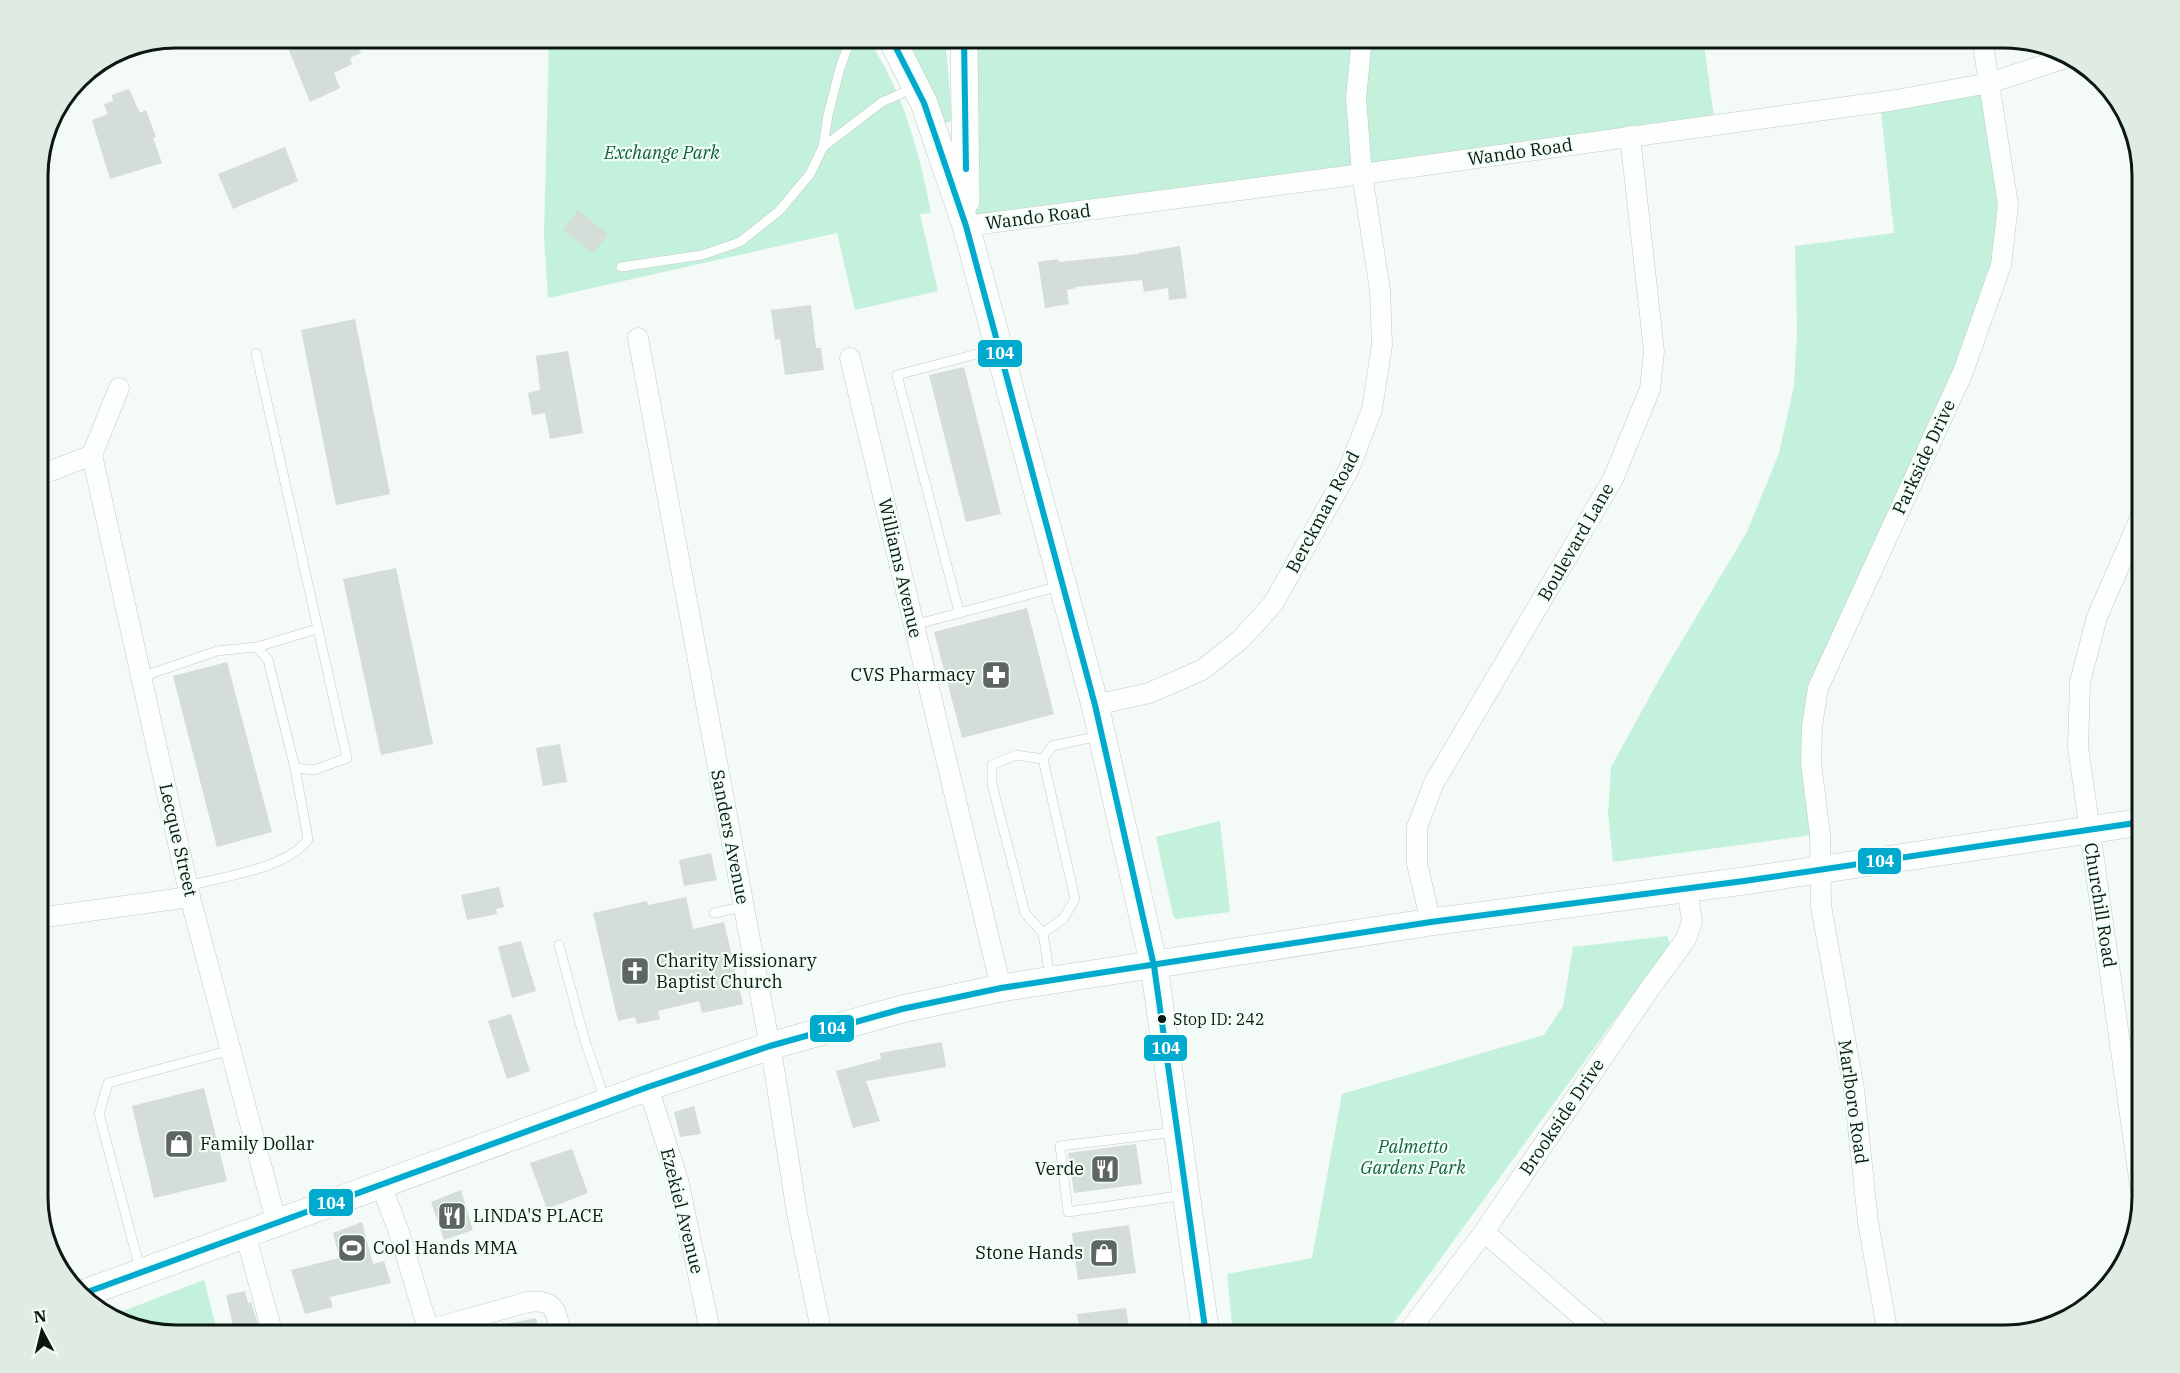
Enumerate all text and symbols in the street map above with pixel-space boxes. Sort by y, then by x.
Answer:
street label: Wando Road [1466,133,1574,170]
park label: Exchange Park [603,141,720,164]
street label: Wando Road [984,199,1092,234]
line badge: 104 [977,339,1023,368]
text: 104 [986,343,1015,363]
street label: Parkside Drive [1887,396,1960,518]
street label: Berckman Road [1281,447,1364,577]
street label: Boulevard Lane [1533,479,1619,605]
street label: Williams Avenue [873,496,928,640]
pharmacy icon: CVS Pharmacy [980,659,1012,691]
place label: CVS Pharmacy [851,663,975,686]
street label: Sanders Avenue [706,768,755,906]
street label: Lecque Street [154,781,203,899]
street label: Churchill Road [2079,841,2122,969]
line badge: 104 [1857,847,1902,875]
text: 104 [1866,851,1895,871]
place label: Charity Missionary Baptist Church [656,949,817,993]
church icon: Charity Missionary Baptist Church [619,955,651,987]
place label: Stop ID: 242 [1173,1009,1265,1029]
marker: Stop ID: 242 [1156,1013,1168,1025]
line badge: 104 [809,1014,855,1043]
text: 104 [818,1018,847,1038]
line badge: 104 [1143,1034,1188,1062]
text: 104 [1152,1038,1181,1058]
street label: Marlboro Road [1833,1038,1874,1166]
street label: Brookside Drive [1514,1054,1609,1179]
shop icon: Family Dollar [163,1128,195,1160]
place label: Family Dollar [200,1132,314,1155]
park label: Palmetto Gardens Park [1360,1135,1466,1179]
street label: Ezekiel Avenue [656,1146,709,1276]
restaurant icon: Verde [1089,1153,1121,1185]
place label: Verde [1035,1157,1084,1180]
line badge: 104 [308,1188,354,1217]
text: 104 [317,1193,346,1213]
restaurant icon: LINDA'S PLACE [436,1200,468,1232]
place label: LINDA'S PLACE [473,1204,603,1227]
sports icon: Cool Hands MMA [336,1232,368,1264]
place label: Cool Hands MMA [373,1236,518,1259]
shop icon: Stone Hands [1088,1237,1120,1269]
place label: Stone Hands [975,1241,1083,1264]
north arrow [12,1301,72,1361]
text: N [33,1305,48,1327]

